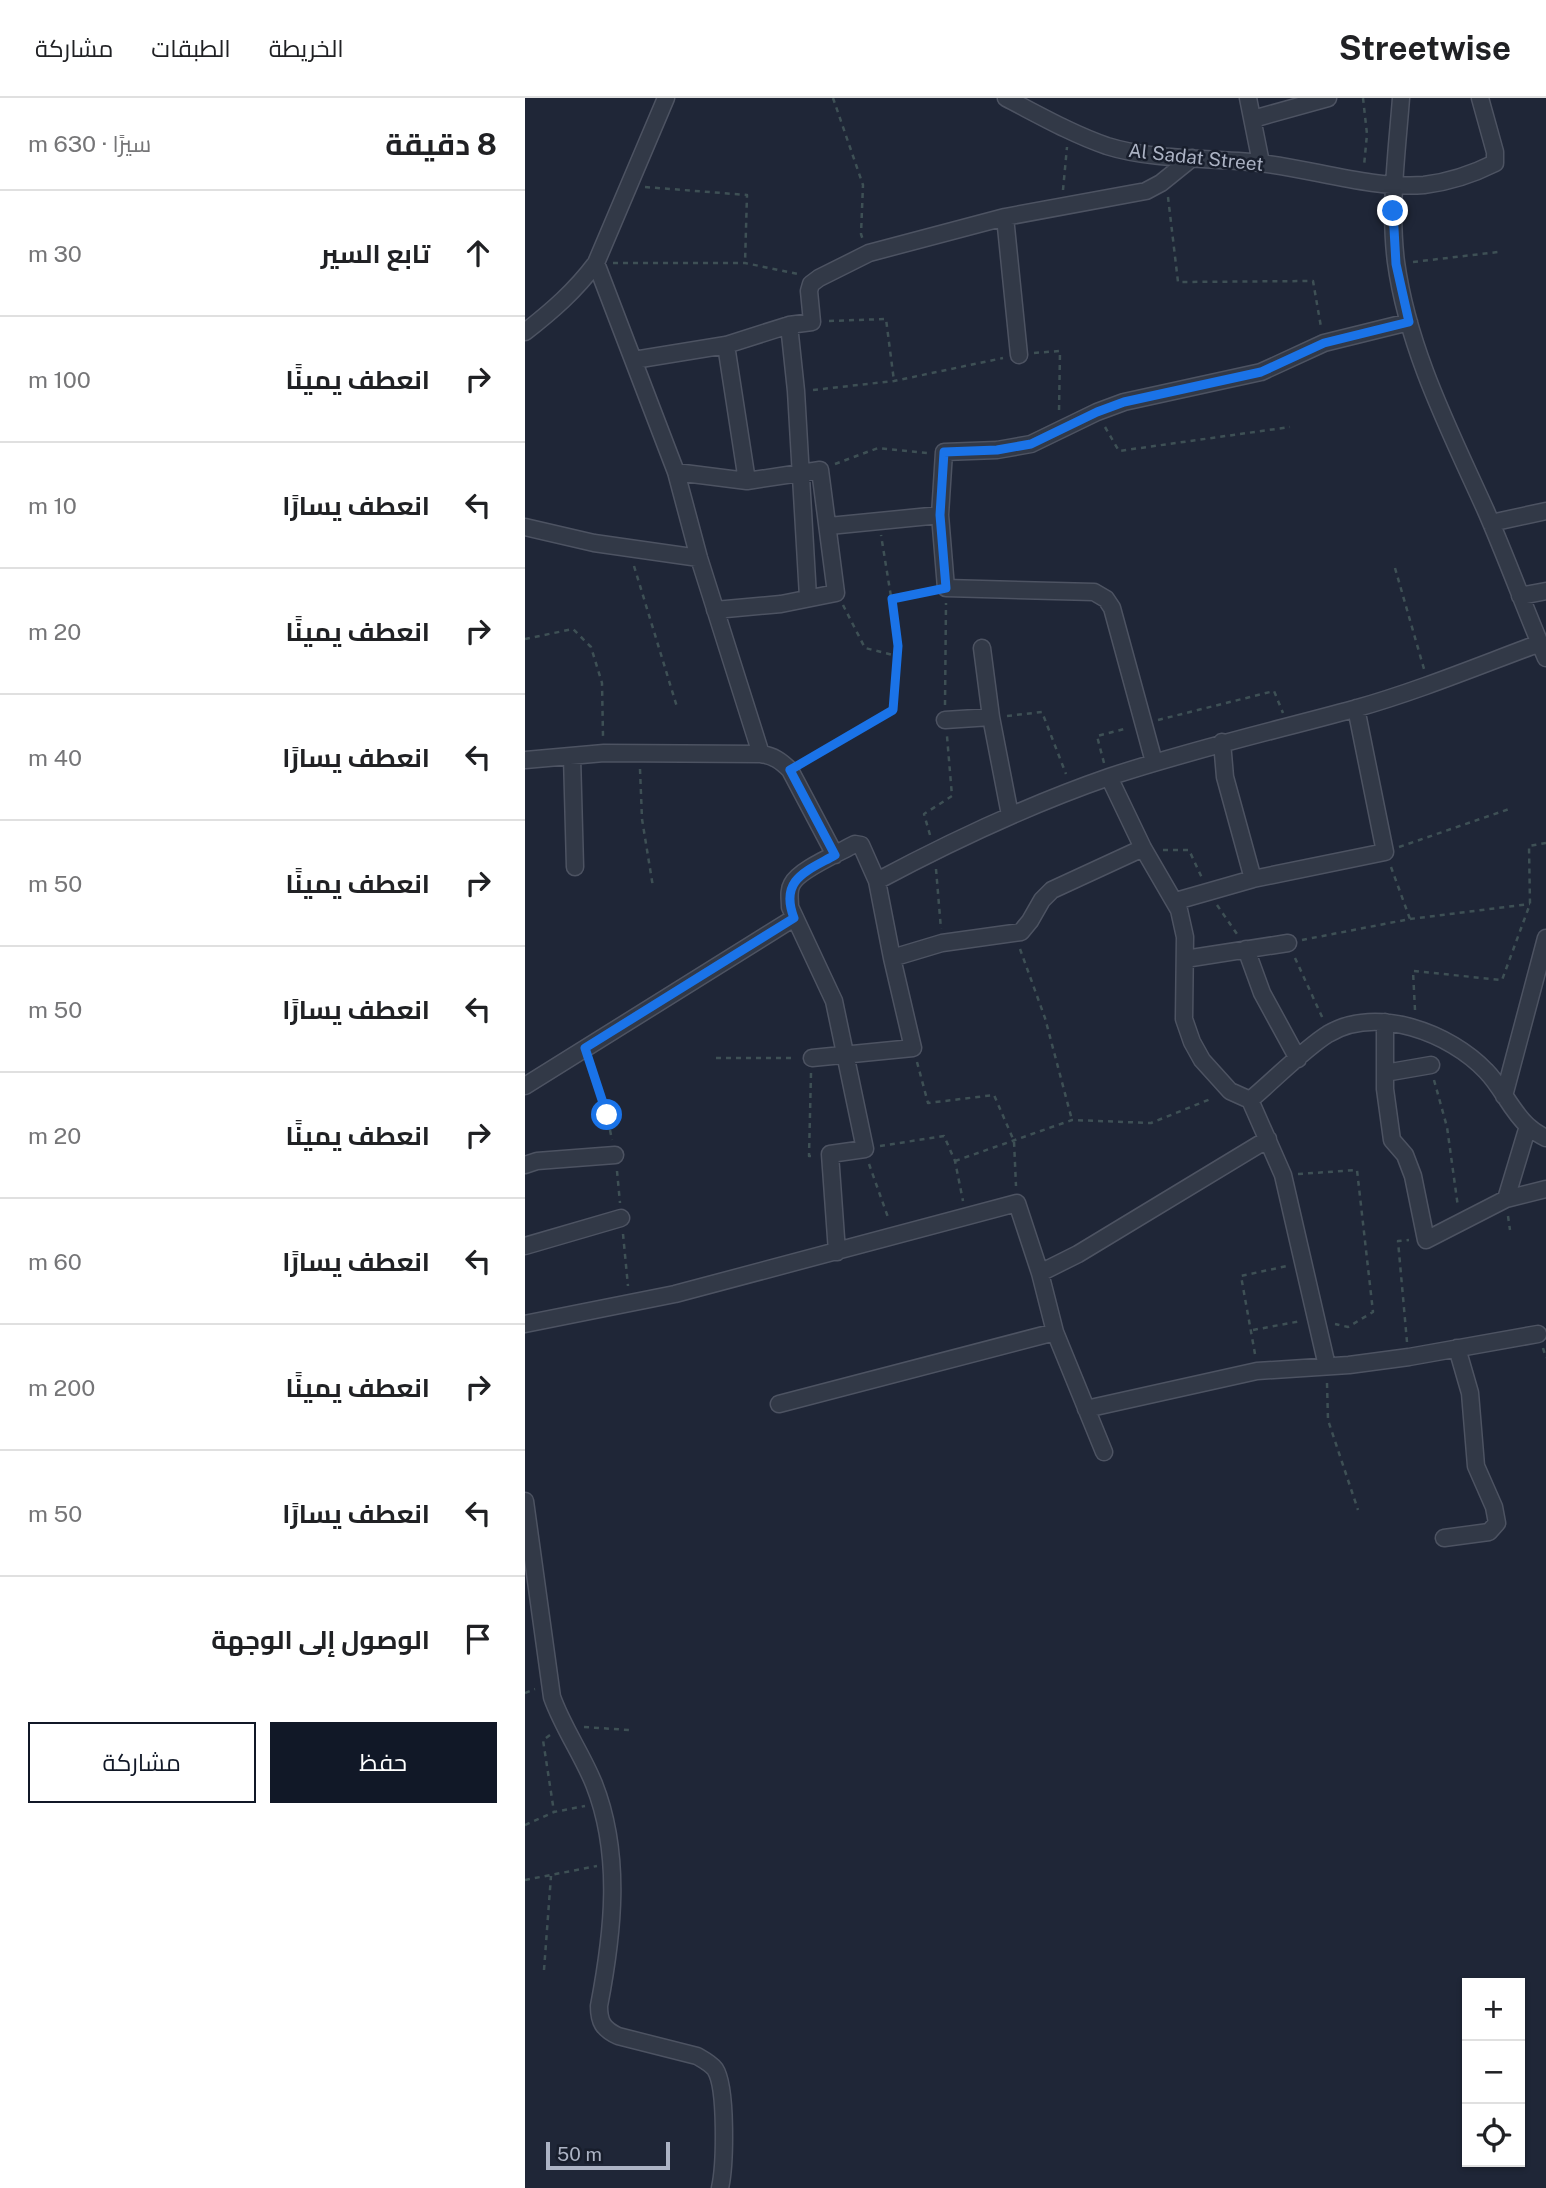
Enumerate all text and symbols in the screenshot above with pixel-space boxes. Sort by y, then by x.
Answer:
text: Streetwise [1339,29,1511,67]
text: مشاركة [35,34,113,62]
text: الطبقات [151,34,231,62]
text: الخريطة [269,34,344,62]
text: 8 دقيقة [385,126,497,162]
text: سيرًا · 630 m [28,130,151,157]
street label: Al Sadat Street [1127,139,1265,175]
route end [1377,195,1408,226]
icon: ahead [459,234,497,272]
text: تابع السير [321,238,430,269]
text: 30 m [28,240,82,267]
icon: right [459,360,497,398]
text: انعطف يمينًا [286,364,430,395]
text: 100 m [28,366,91,393]
icon: left [459,486,497,524]
text: انعطف يسارًا [282,490,430,521]
text: 10 m [28,492,77,519]
icon: right [459,612,497,650]
text: انعطف يمينًا [286,616,430,647]
text: 20 m [28,618,81,645]
icon: left [459,738,497,776]
text: انعطف يسارًا [282,742,430,773]
text: 40 m [28,744,82,771]
icon: right [459,864,497,902]
text: انعطف يمينًا [286,868,430,899]
text: 50 m [28,870,82,897]
icon: left [459,990,497,1028]
text: انعطف يسارًا [282,994,430,1025]
text: 50 m [28,996,82,1023]
route start [591,1099,622,1130]
icon: right [459,1116,497,1154]
text: انعطف يمينًا [286,1120,430,1151]
text: 20 m [28,1122,81,1149]
icon: left [459,1242,497,1280]
text: انعطف يسارًا [282,1246,430,1277]
text: 60 m [28,1248,82,1275]
icon: right [459,1368,497,1406]
text: انعطف يمينًا [286,1372,430,1403]
text: 200 m [28,1374,95,1401]
icon: left [459,1494,497,1532]
text: انعطف يسارًا [282,1498,430,1529]
text: 50 m [28,1500,82,1527]
icon: arrive [459,1620,497,1658]
text: الوصول إلى الوجهة [211,1624,430,1655]
button: مشاركة [28,1722,256,1803]
button: حفظ [270,1722,497,1803]
map controls [1462,1978,1525,2167]
button: + [1462,1978,1525,2041]
button: − [1462,2041,1525,2104]
button: locate [1462,2104,1525,2167]
scale bar [546,2139,670,2171]
text: 50 m [557,2143,602,2165]

